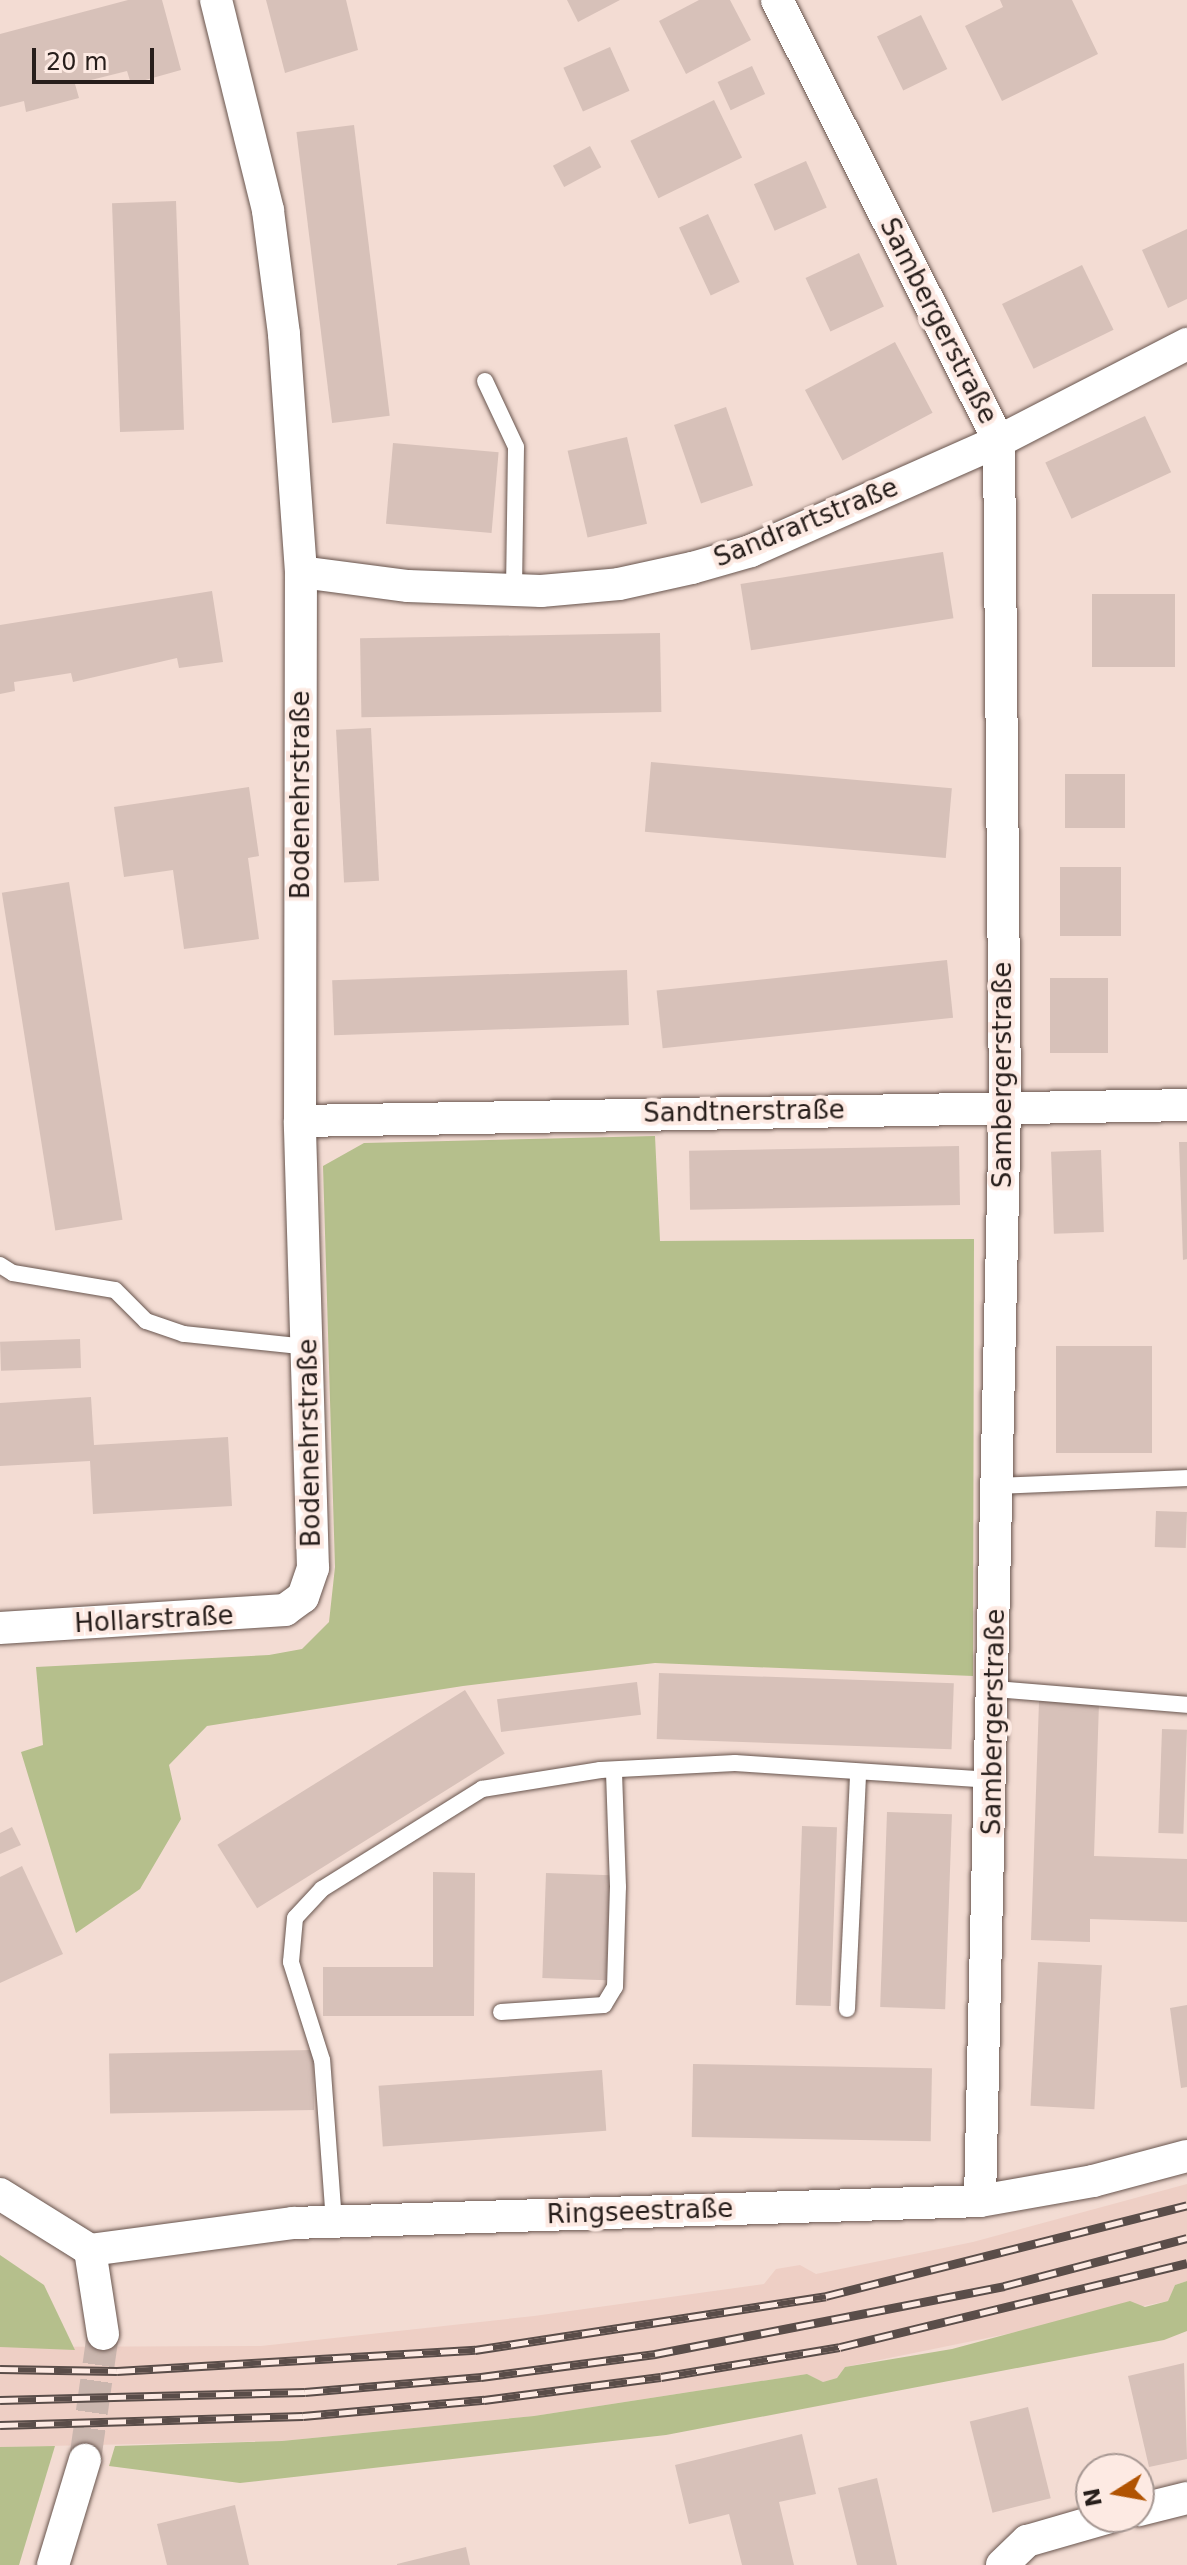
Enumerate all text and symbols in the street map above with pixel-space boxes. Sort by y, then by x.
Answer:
scale bar [36,32,158,82]
text: 20 m [46,48,108,76]
street label: Sambergerstraße [873,213,1003,429]
street label: Sandrartstraße [709,472,903,574]
street label: Bodenehrstraße [285,691,317,899]
street label: Sambergerstraße [987,962,1019,1188]
street label: Sandtnerstraße [643,1095,845,1129]
street label: Bodenehrstraße [293,1338,327,1548]
street label: Hollarstraße [74,1600,234,1640]
street label: Sambergerstraße [976,1609,1012,1835]
street label: Ringseestraße [546,2193,734,2231]
north arrow [1075,2453,1155,2533]
text: N [1079,2486,1107,2509]

